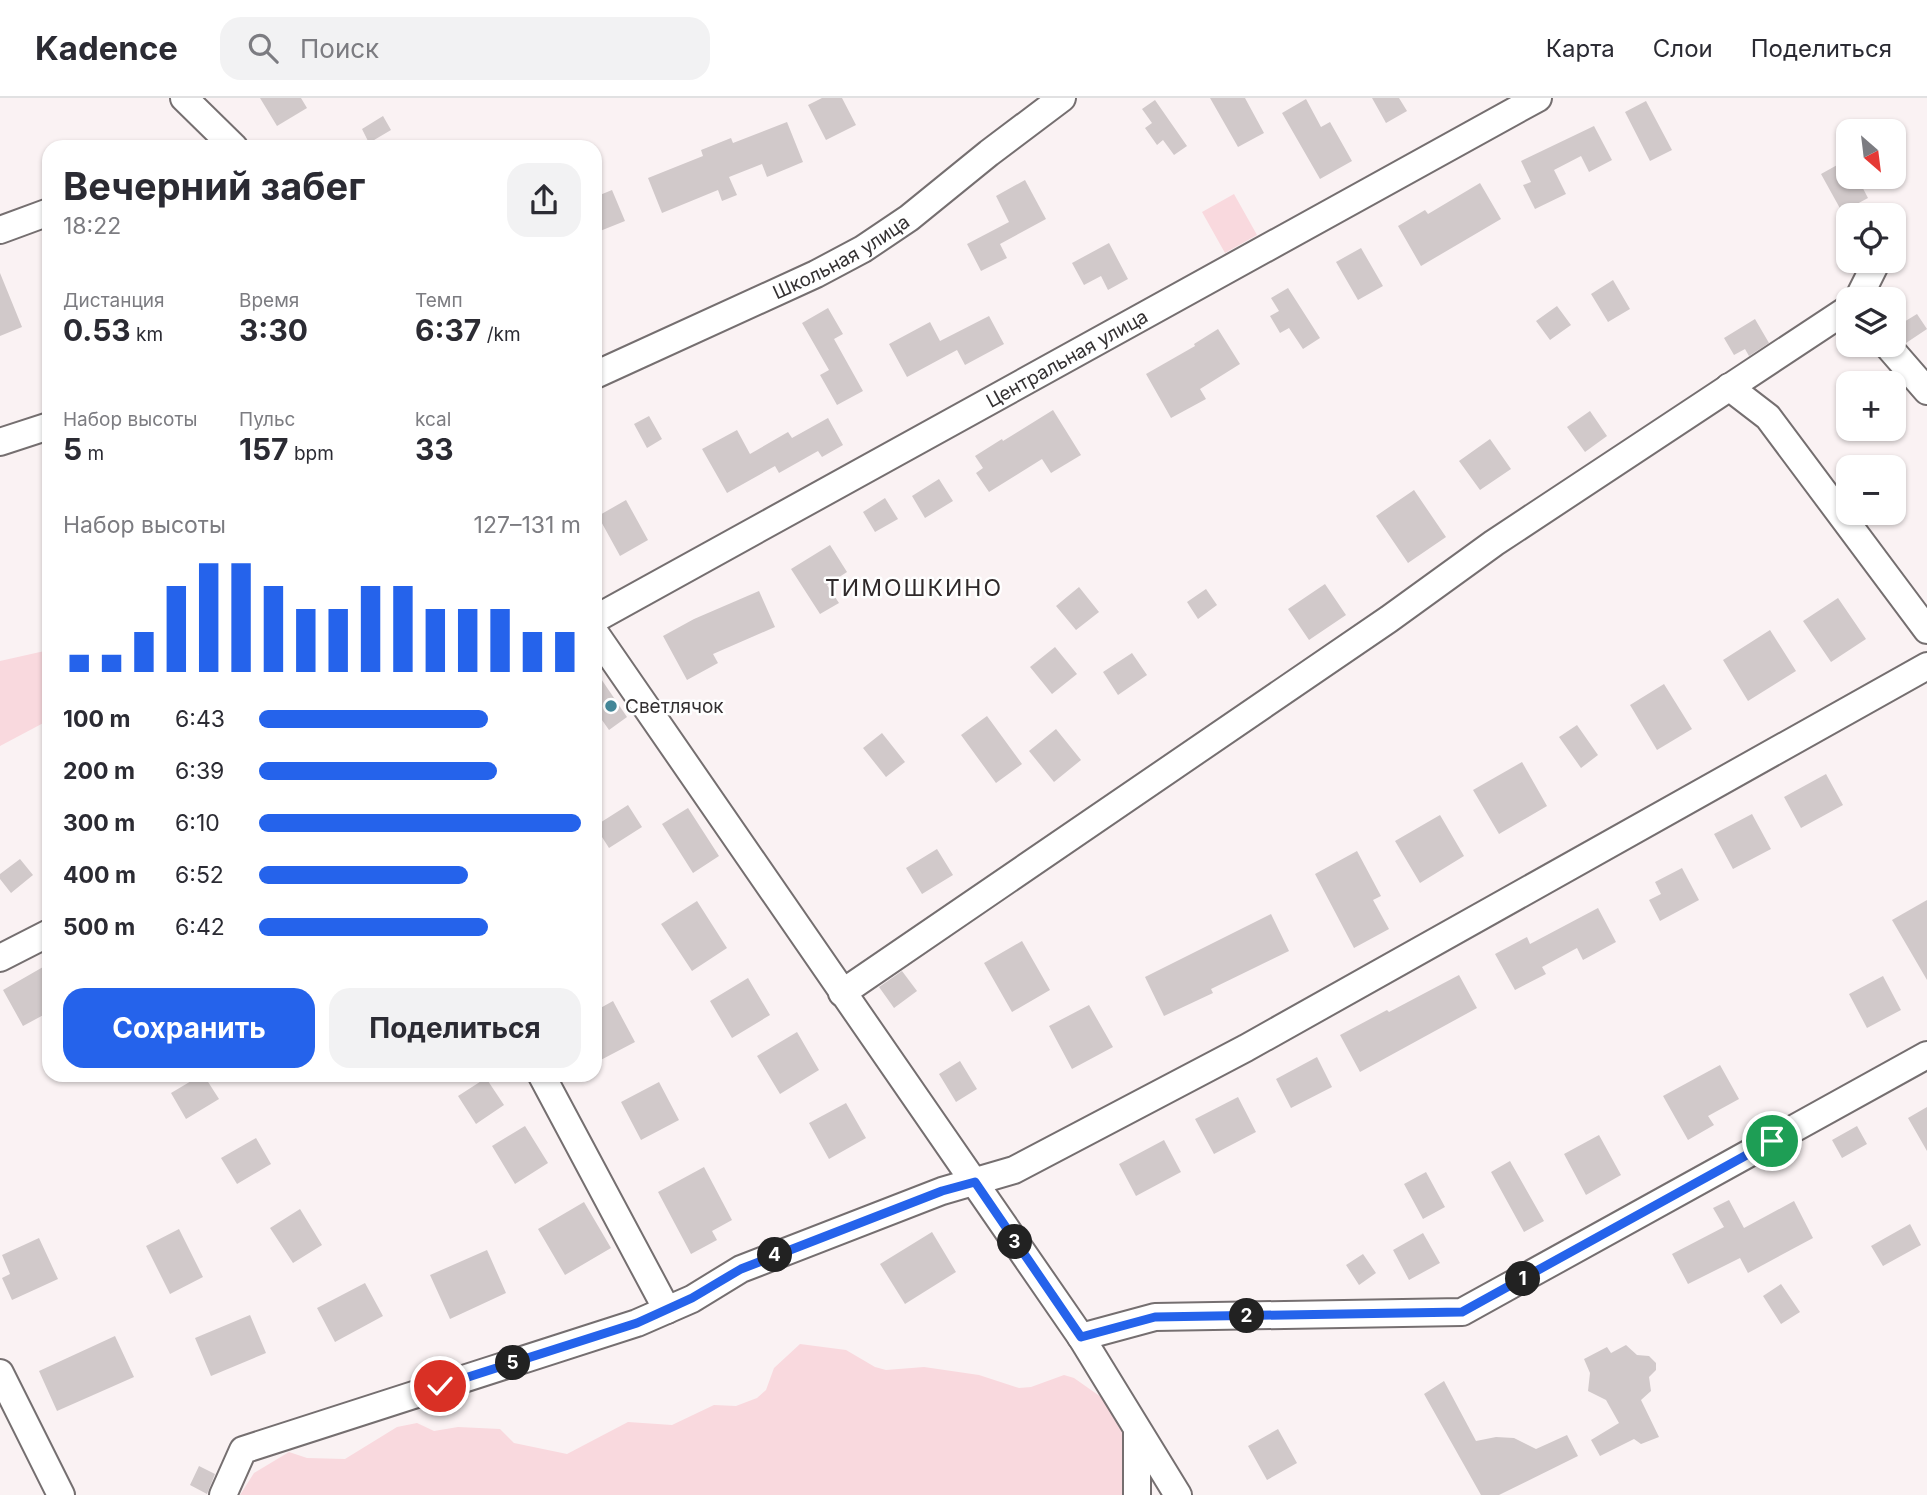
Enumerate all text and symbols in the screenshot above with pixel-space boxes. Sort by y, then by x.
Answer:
search box [220,17,710,80]
text: Kadence [35,28,178,68]
icon: search [244,29,282,67]
text: Поиск [300,33,379,64]
text: Карта [1546,34,1615,63]
text: Слои [1653,34,1713,63]
text: Поделиться [1751,34,1892,63]
north arrow [1836,119,1906,189]
map controls [1836,119,1906,525]
text: Вечерний забег [63,163,365,209]
button: share [507,163,581,237]
button: locate [1836,203,1906,273]
street label: Школьная улица [769,210,914,304]
text: 18:22 [63,212,121,240]
button: layers [1836,287,1906,357]
text: Дистанция [63,289,165,312]
text: Время [239,289,299,312]
text: Темп [415,289,463,312]
street label: Центральная улица [982,305,1152,413]
text: 0.53 [63,312,131,348]
text: 3:30 [239,312,308,348]
text: 6:37 [415,312,481,348]
text: km [131,323,163,346]
text: /km [481,323,521,346]
button: + [1836,371,1906,441]
text: Набор высоты [63,408,198,431]
text: Пульс [239,408,295,431]
text: kcal [415,408,451,431]
text: 5 [63,431,82,467]
text: 157 [239,431,289,467]
text: 33 [415,431,454,467]
text: m [82,442,104,465]
text: bpm [289,442,334,465]
button: − [1836,455,1906,525]
text: Набор высоты [63,511,226,539]
text: 127–131 m [474,511,581,539]
district label: ТИМОШКИНО [825,574,1003,602]
place label: Светлячок [625,695,724,718]
marker: Светлячок [603,698,619,714]
text: 100 m [63,705,130,733]
text: 6:43 [175,705,225,733]
text: 200 m [63,757,135,785]
text: 6:39 [175,757,224,785]
text: 300 m [63,809,135,837]
text: 6:10 [175,809,220,837]
text: 400 m [63,861,136,889]
text: 6:52 [175,861,224,889]
text: 500 m [63,913,135,941]
text: 6:42 [175,913,225,941]
button: Сохранить [63,988,315,1068]
button: Поделиться [329,988,581,1068]
pin [1742,1111,1802,1171]
icon: arrive [1753,1122,1791,1160]
pin: 3 [998,1224,1032,1260]
text: 3 [1008,1230,1021,1253]
pin: 4 [758,1238,792,1272]
text: 4 [768,1243,781,1266]
pin: 1 [1506,1262,1540,1296]
text: 1 [1518,1267,1527,1290]
pin: 2 [1230,1298,1264,1334]
text: 2 [1241,1304,1252,1327]
pin: 5 [496,1346,530,1380]
text: 5 [506,1351,519,1374]
pin [410,1356,470,1416]
icon: check [421,1367,459,1405]

